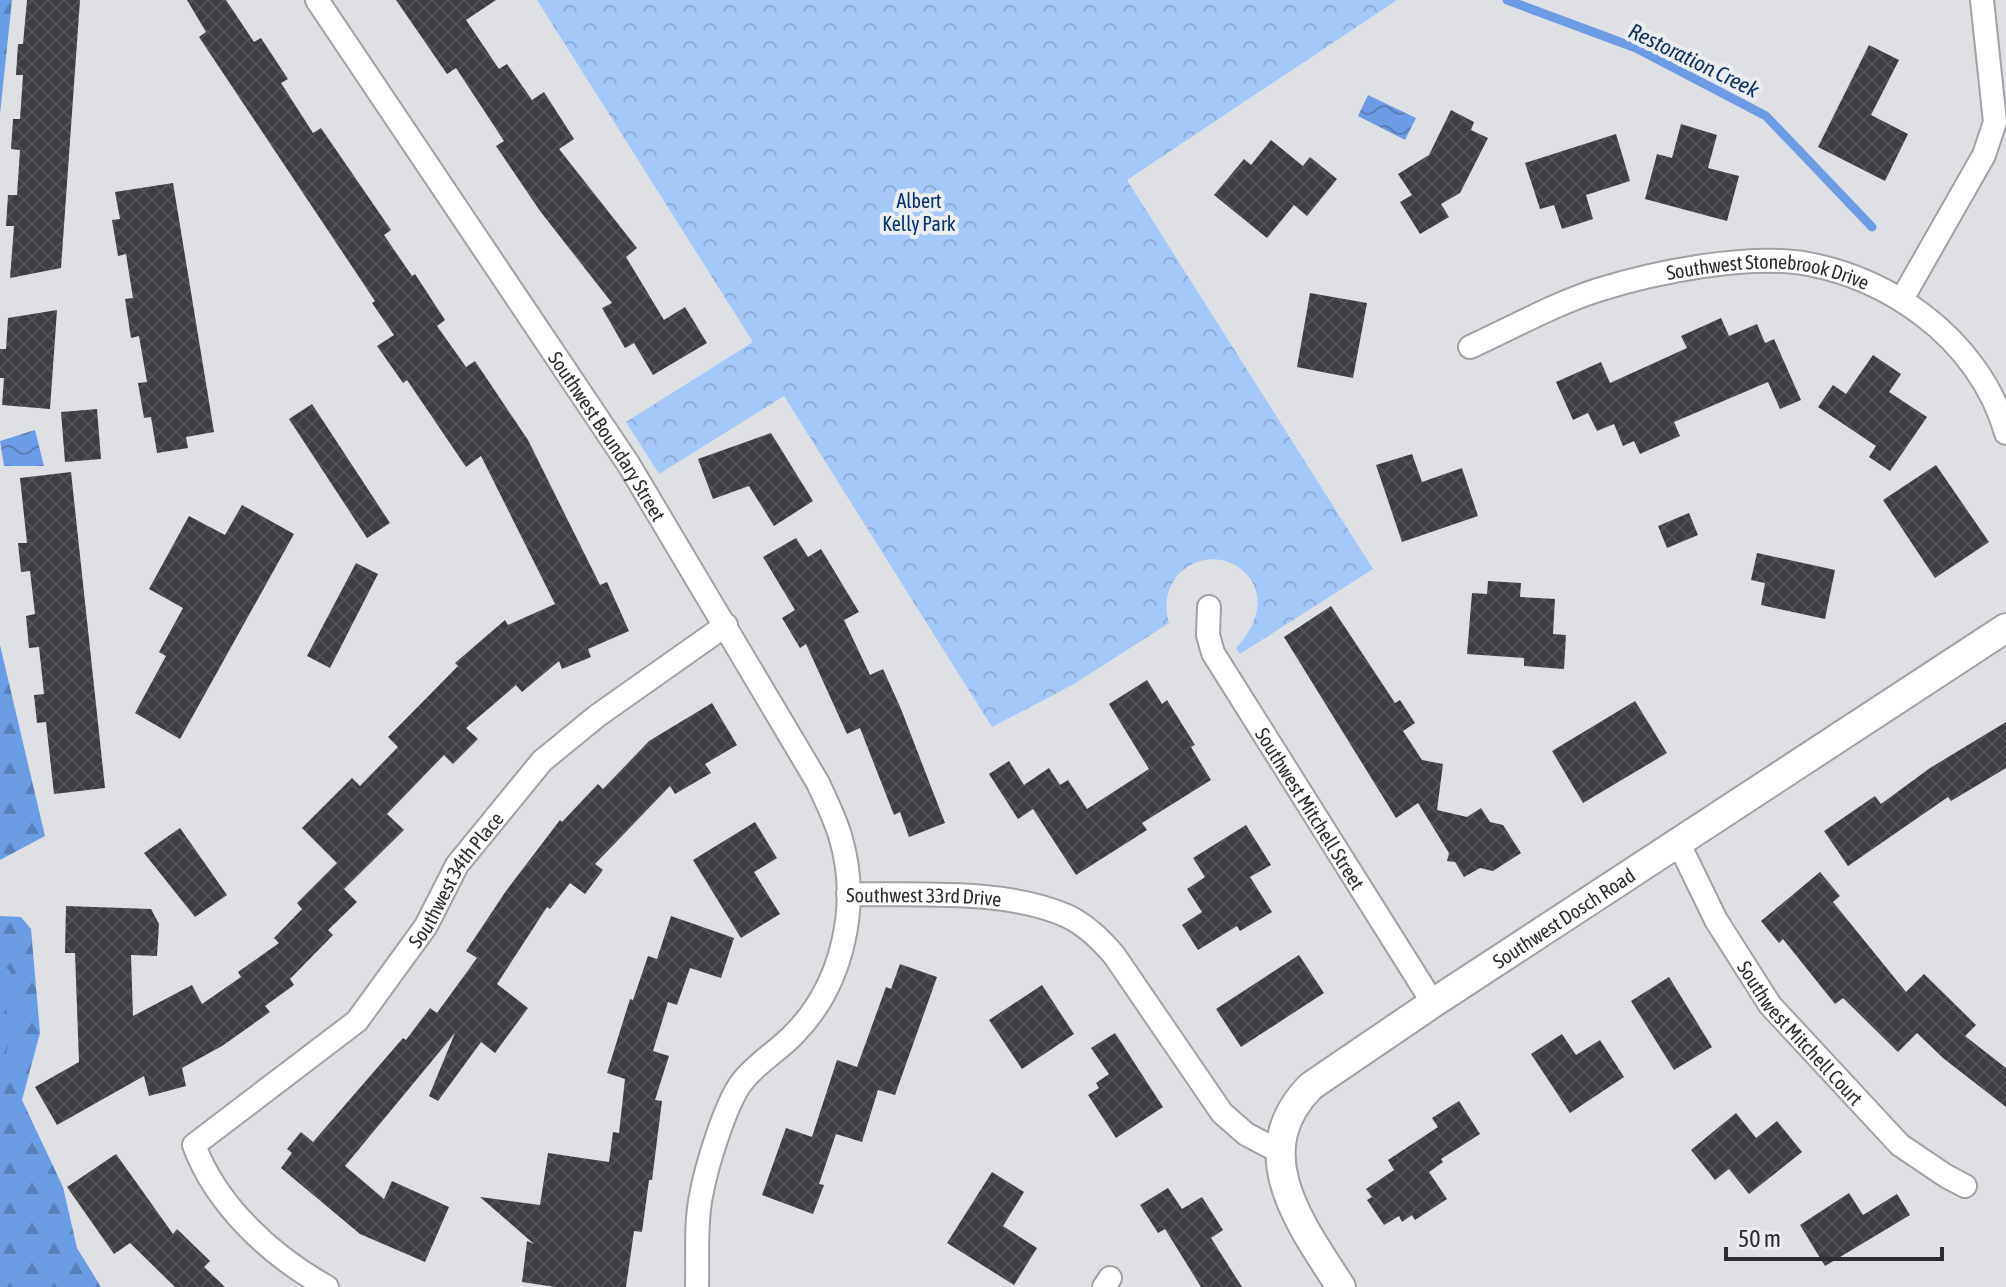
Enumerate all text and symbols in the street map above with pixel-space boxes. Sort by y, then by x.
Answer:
water label: Restoration Creek [1625,17,1764,103]
park label: Albert Kelly Park [882,189,956,235]
street label: Southwest Stonebrook Drive [1664,249,1873,293]
street label: Southwest Boundary Street [544,347,671,525]
street label: Southwest Mitchell Street [1251,723,1370,893]
street label: Southwest 34th Place [403,807,507,952]
street label: Southwest Dosch Road [1488,863,1639,972]
street label: Southwest 33rd Drive [846,882,1003,910]
street label: Southwest Mitchell Court [1733,956,1868,1109]
scale bar [1726,1211,1942,1261]
text: 50 m [1738,1225,1781,1252]

